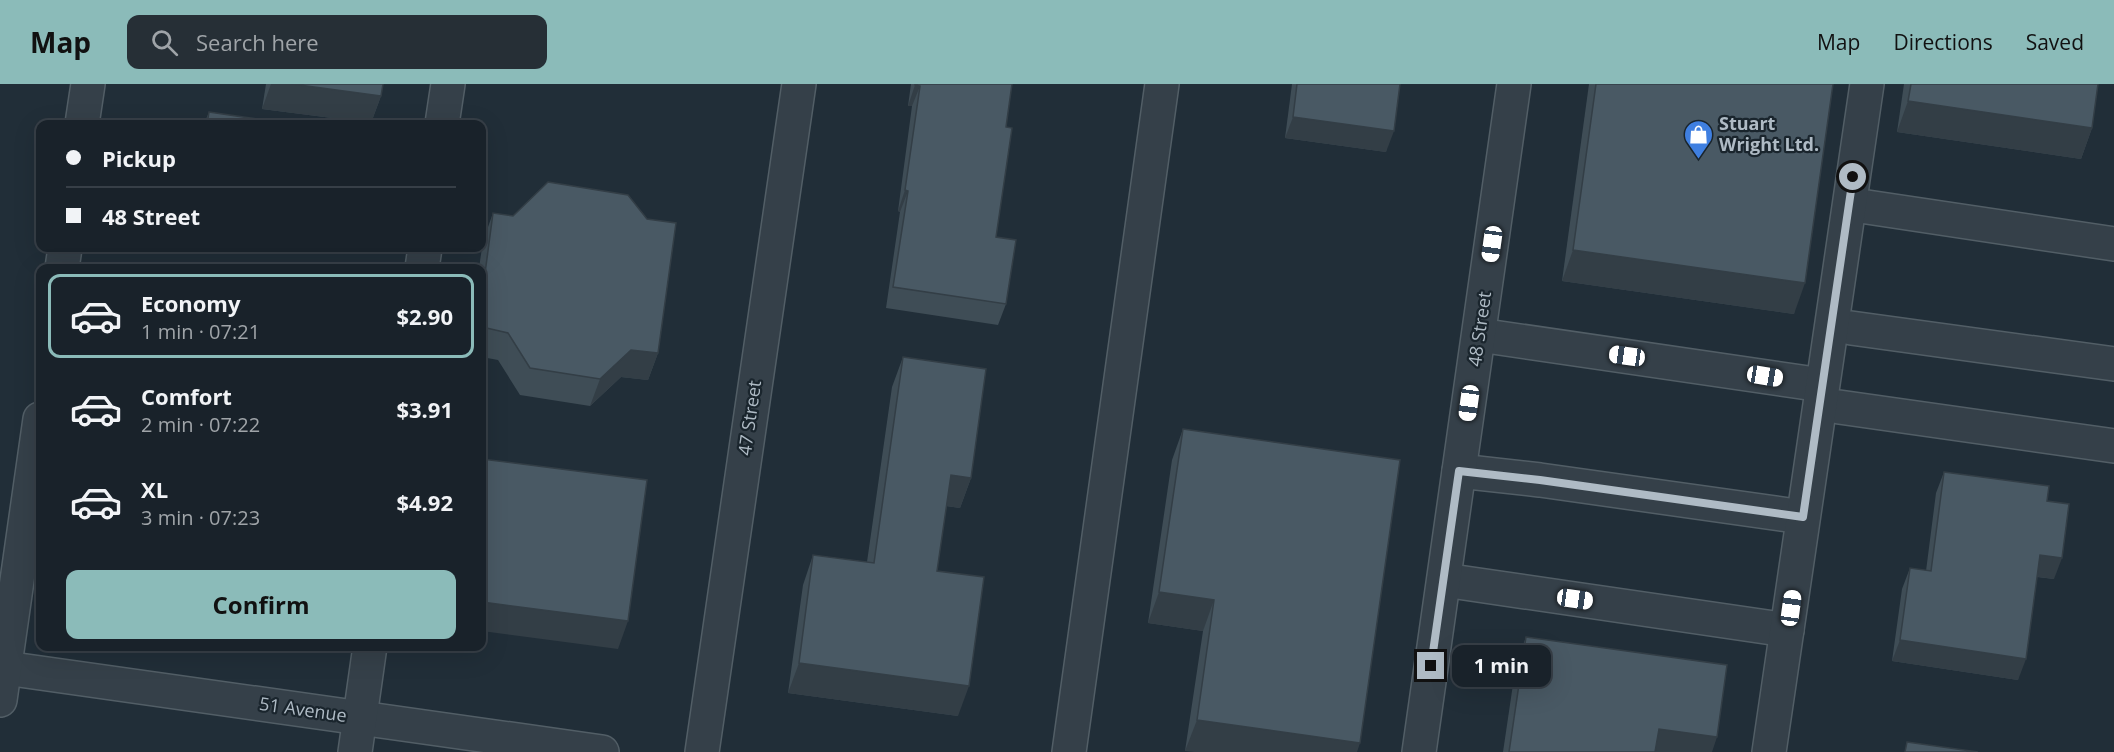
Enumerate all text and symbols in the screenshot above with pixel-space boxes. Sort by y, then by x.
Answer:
search box [127,15,547,69]
text: Map [30,23,91,61]
icon: search [148,26,181,59]
text: Search here [196,27,319,57]
text: Map [1817,28,1860,56]
text: Directions [1893,28,1993,56]
text: Saved [2026,28,2084,56]
place label: Stuart Wright Ltd. [1719,111,1819,156]
shop icon: Stuart Wright Ltd. [1682,118,1714,160]
text: Pickup [102,143,176,173]
route start [1839,163,1866,190]
text: 48 Street [102,201,200,231]
car [1481,225,1503,263]
text: Economy [141,288,240,318]
icon: car [69,289,123,343]
street label: 48 Street [1462,290,1496,368]
text: $2.90 [396,301,453,331]
text: 1 min · 07:21 [141,318,260,345]
car [1608,345,1646,367]
car [1746,364,1784,388]
street label: 47 Street [732,379,766,457]
text: Comfort [141,381,232,411]
icon: car [69,382,123,436]
car [1458,384,1480,422]
text: $3.91 [396,394,453,424]
text: 2 min · 07:22 [141,411,260,438]
text: XL [141,474,168,504]
icon: car [69,475,123,529]
text: $4.92 [396,487,453,517]
text: 3 min · 07:23 [141,504,260,531]
button: Confirm [66,570,456,639]
car [1556,588,1594,610]
car [1780,589,1802,627]
callout: 1 min [1452,645,1551,687]
route end [1417,652,1444,679]
text: 1 min [1474,652,1529,679]
street label: 51 Avenue [258,691,348,727]

